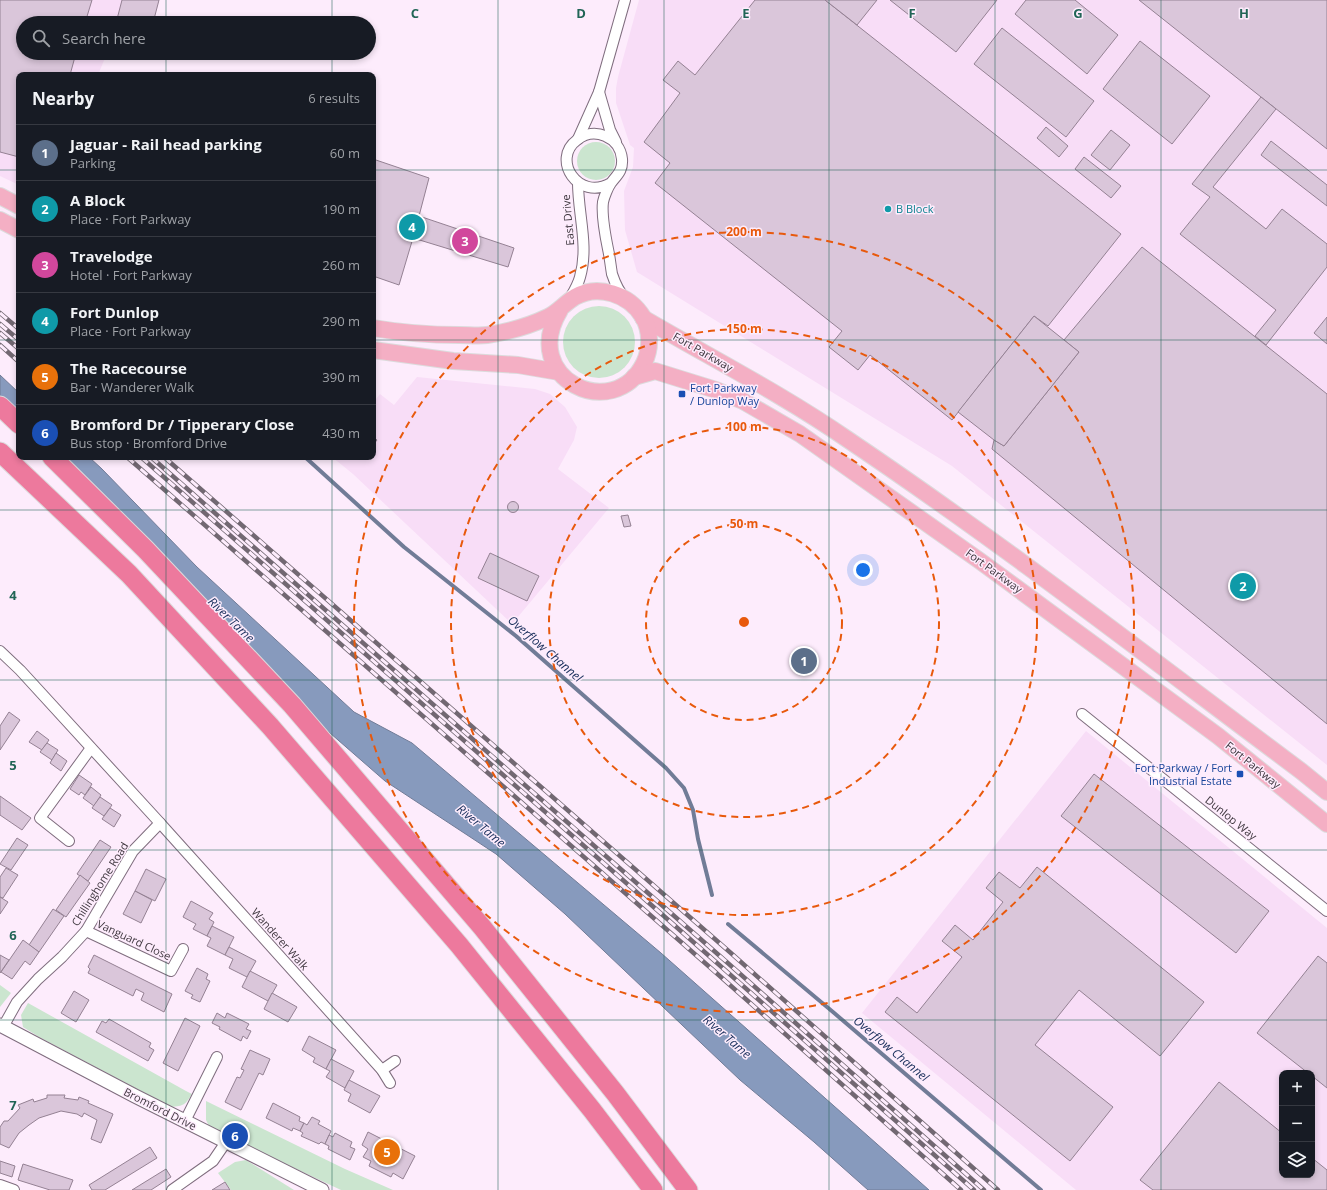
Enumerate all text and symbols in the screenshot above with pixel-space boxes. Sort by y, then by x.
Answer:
text: C [411,4,419,22]
text: D [576,4,586,22]
text: E [742,4,750,22]
text: F [908,4,916,22]
text: G [1073,4,1083,22]
text: H [1239,4,1249,22]
search box [16,16,376,60]
icon: search [30,27,52,49]
text: Search here [62,28,146,48]
text: Nearby [32,87,94,110]
text: 6 results [308,89,360,107]
text: Jaguar - Rail head parking [70,134,262,154]
text: 1 [41,144,49,162]
text: 60 m [330,144,360,162]
text: Parking [70,154,116,172]
text: A Block [70,190,125,210]
street label: East Drive [558,194,577,246]
text: 2 [41,200,49,218]
text: 190 m [322,200,360,218]
place label: B Block [896,201,934,216]
marker: B Block [883,204,893,214]
text: Place · Fort Parkway [70,210,191,228]
pin: 4 [399,212,425,242]
text: 200 m [726,223,762,240]
pin: 3 [452,226,478,256]
text: Travelodge [70,246,153,266]
text: 3 [41,256,49,274]
text: 260 m [322,256,360,274]
text: Hotel · Fort Parkway [70,266,192,284]
text: Fort Dunlop [70,302,159,322]
text: 4 [41,312,49,330]
text: 290 m [322,312,360,330]
text: 150 m [726,320,762,337]
text: Place · Fort Parkway [70,322,191,340]
street label: Fort Parkway [671,328,736,375]
text: The Racecourse [70,358,187,378]
text: 5 [41,368,49,386]
text: 390 m [322,368,360,386]
text: Bar · Wanderer Walk [70,378,194,396]
place label: Fort Parkway / Dunlop Way [690,380,760,408]
marker: Fort Parkway / Dunlop Way [677,389,687,399]
text: Bromford Dr / Tipperary Close [70,414,294,434]
text: 100 m [726,418,762,435]
text: 6 [41,424,49,442]
text: 430 m [322,424,360,442]
text: Bus stop · Bromford Drive [70,434,227,452]
text: 50 m [730,515,758,532]
street label: Fort Parkway [963,545,1026,597]
your location [853,560,873,580]
pin: 2 [1230,571,1256,601]
text: 4 [9,586,17,604]
water label: River Tame [204,593,258,646]
water label: Overflow Channel [504,611,587,686]
centre of rings [737,615,751,629]
pin: 1 [791,646,817,676]
street label: Fort Parkway [1223,738,1284,792]
text: 5 [9,756,17,774]
place label: Fort Parkway / Fort Industrial Estate [1135,760,1232,788]
marker: Fort Parkway / Fort Industrial Estate [1235,769,1245,779]
street label: Dunlop Way [1202,792,1261,843]
water label: River Tame [453,800,509,851]
street label: Chillinghome Road [68,839,131,929]
street label: Wanderer Walk [248,904,312,973]
street label: Vanguard Close [95,916,174,963]
text: 6 [9,926,17,944]
water label: River Tame [700,1011,755,1062]
water label: Overflow Channel [850,1012,933,1086]
map controls [1279,1070,1315,1178]
button: + [1279,1070,1315,1106]
street label: Bromford Drive [121,1084,199,1133]
text: 7 [9,1096,17,1114]
button: − [1279,1106,1315,1142]
pin: 6 [222,1121,248,1151]
pin: 5 [374,1137,400,1167]
button: layers [1279,1142,1315,1178]

